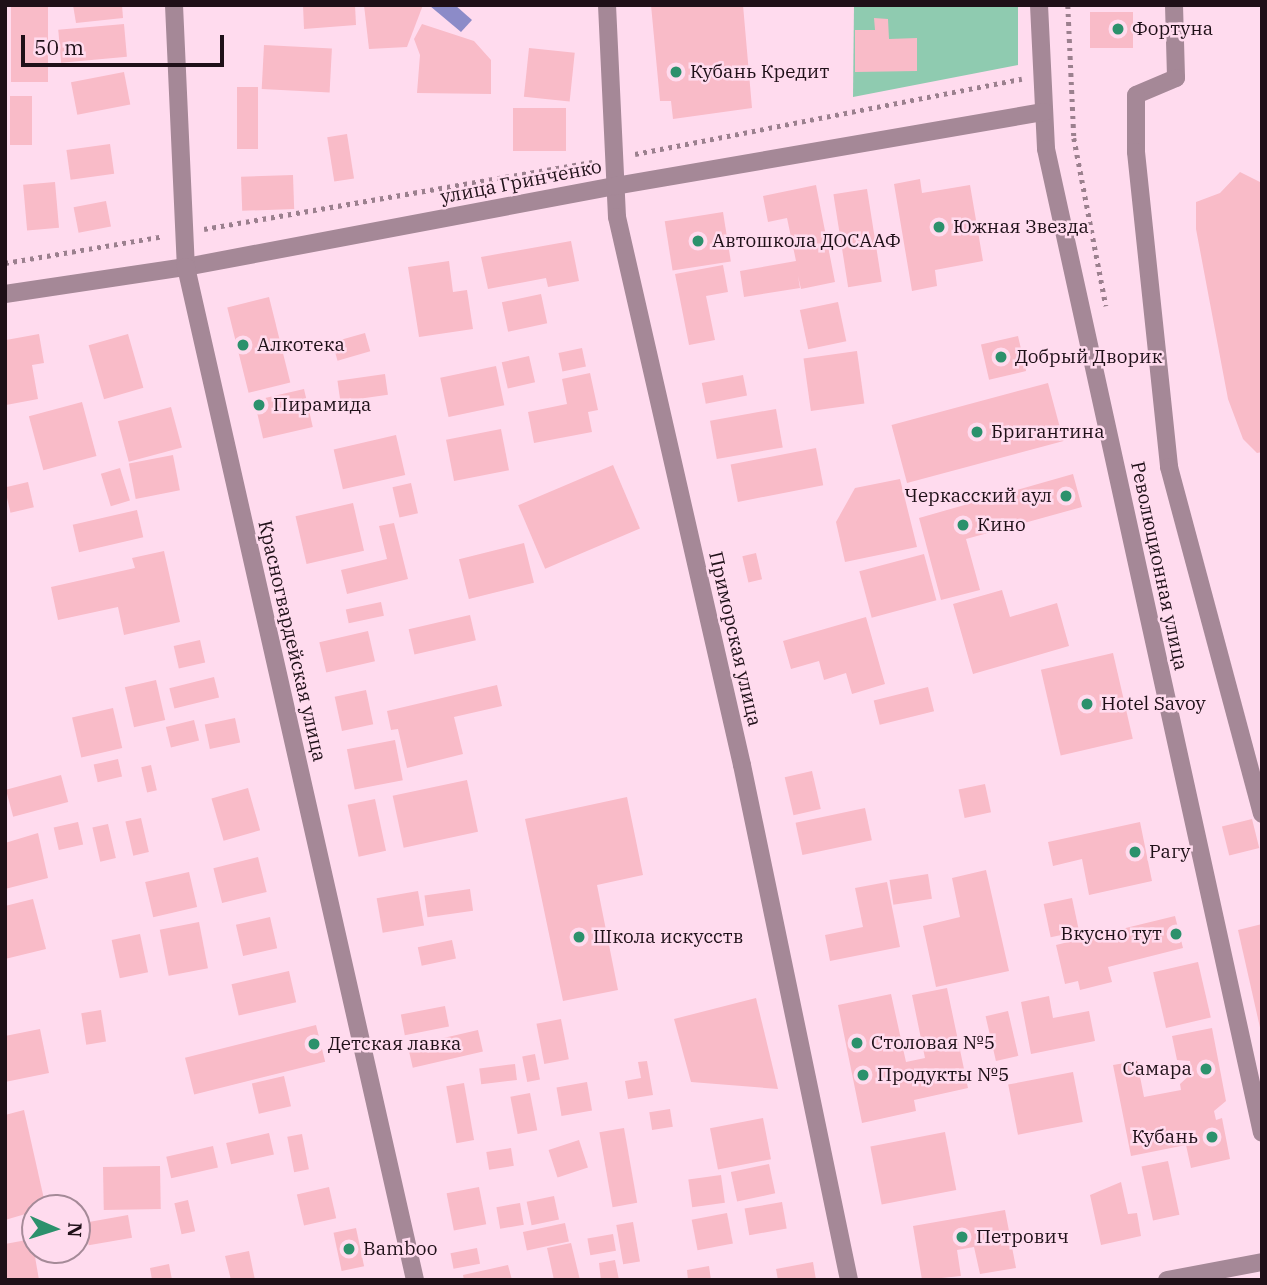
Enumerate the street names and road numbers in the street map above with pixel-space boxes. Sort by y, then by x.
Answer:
street label: улица Гринченко [438,155,604,209]
street label: Революционная улица [1126,459,1192,673]
street label: Красногвардейская улица [253,518,331,764]
street label: Приморская улица [704,549,766,729]

